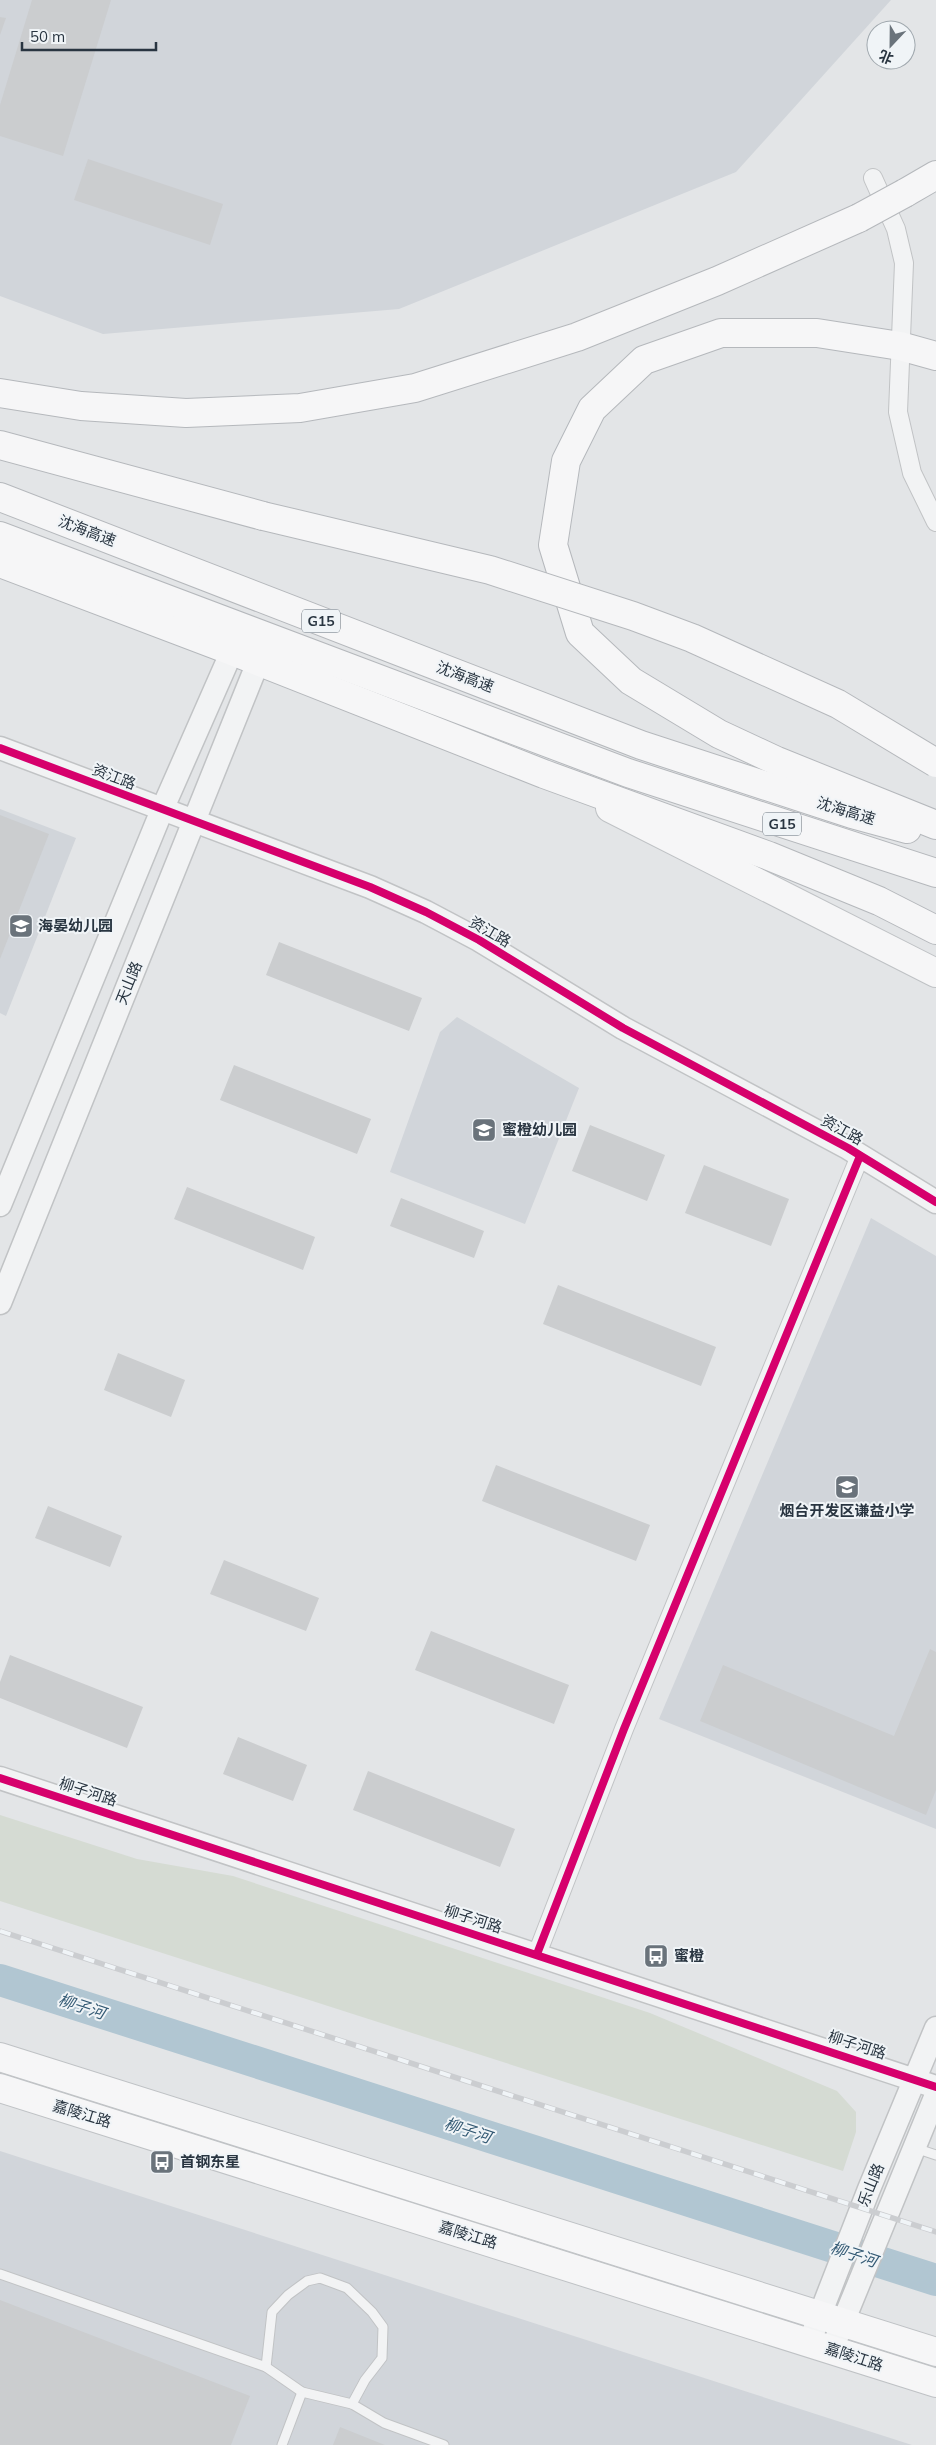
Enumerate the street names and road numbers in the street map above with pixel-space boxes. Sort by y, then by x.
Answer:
street label: 沈海高速 [56,511,119,550]
road number: G15 [302,610,340,632]
street label: 沈海高速 [434,657,497,696]
street label: 资江路 [90,760,139,793]
street label: 沈海高速 [815,793,878,828]
road number: G15 [763,812,801,836]
street label: 资江路 [466,912,514,951]
street label: 天山路 [111,958,146,1007]
street label: 资江路 [818,1110,867,1149]
street label: 柳子河路 [57,1773,120,1810]
street label: 柳子河路 [442,1900,505,1937]
street label: 柳子河路 [826,2026,889,2063]
street label: 嘉陵江路 [51,2096,114,2131]
street label: 乐山路 [853,2160,888,2209]
street label: 嘉陵江路 [437,2217,500,2252]
street label: 嘉陵江路 [823,2338,886,2375]

